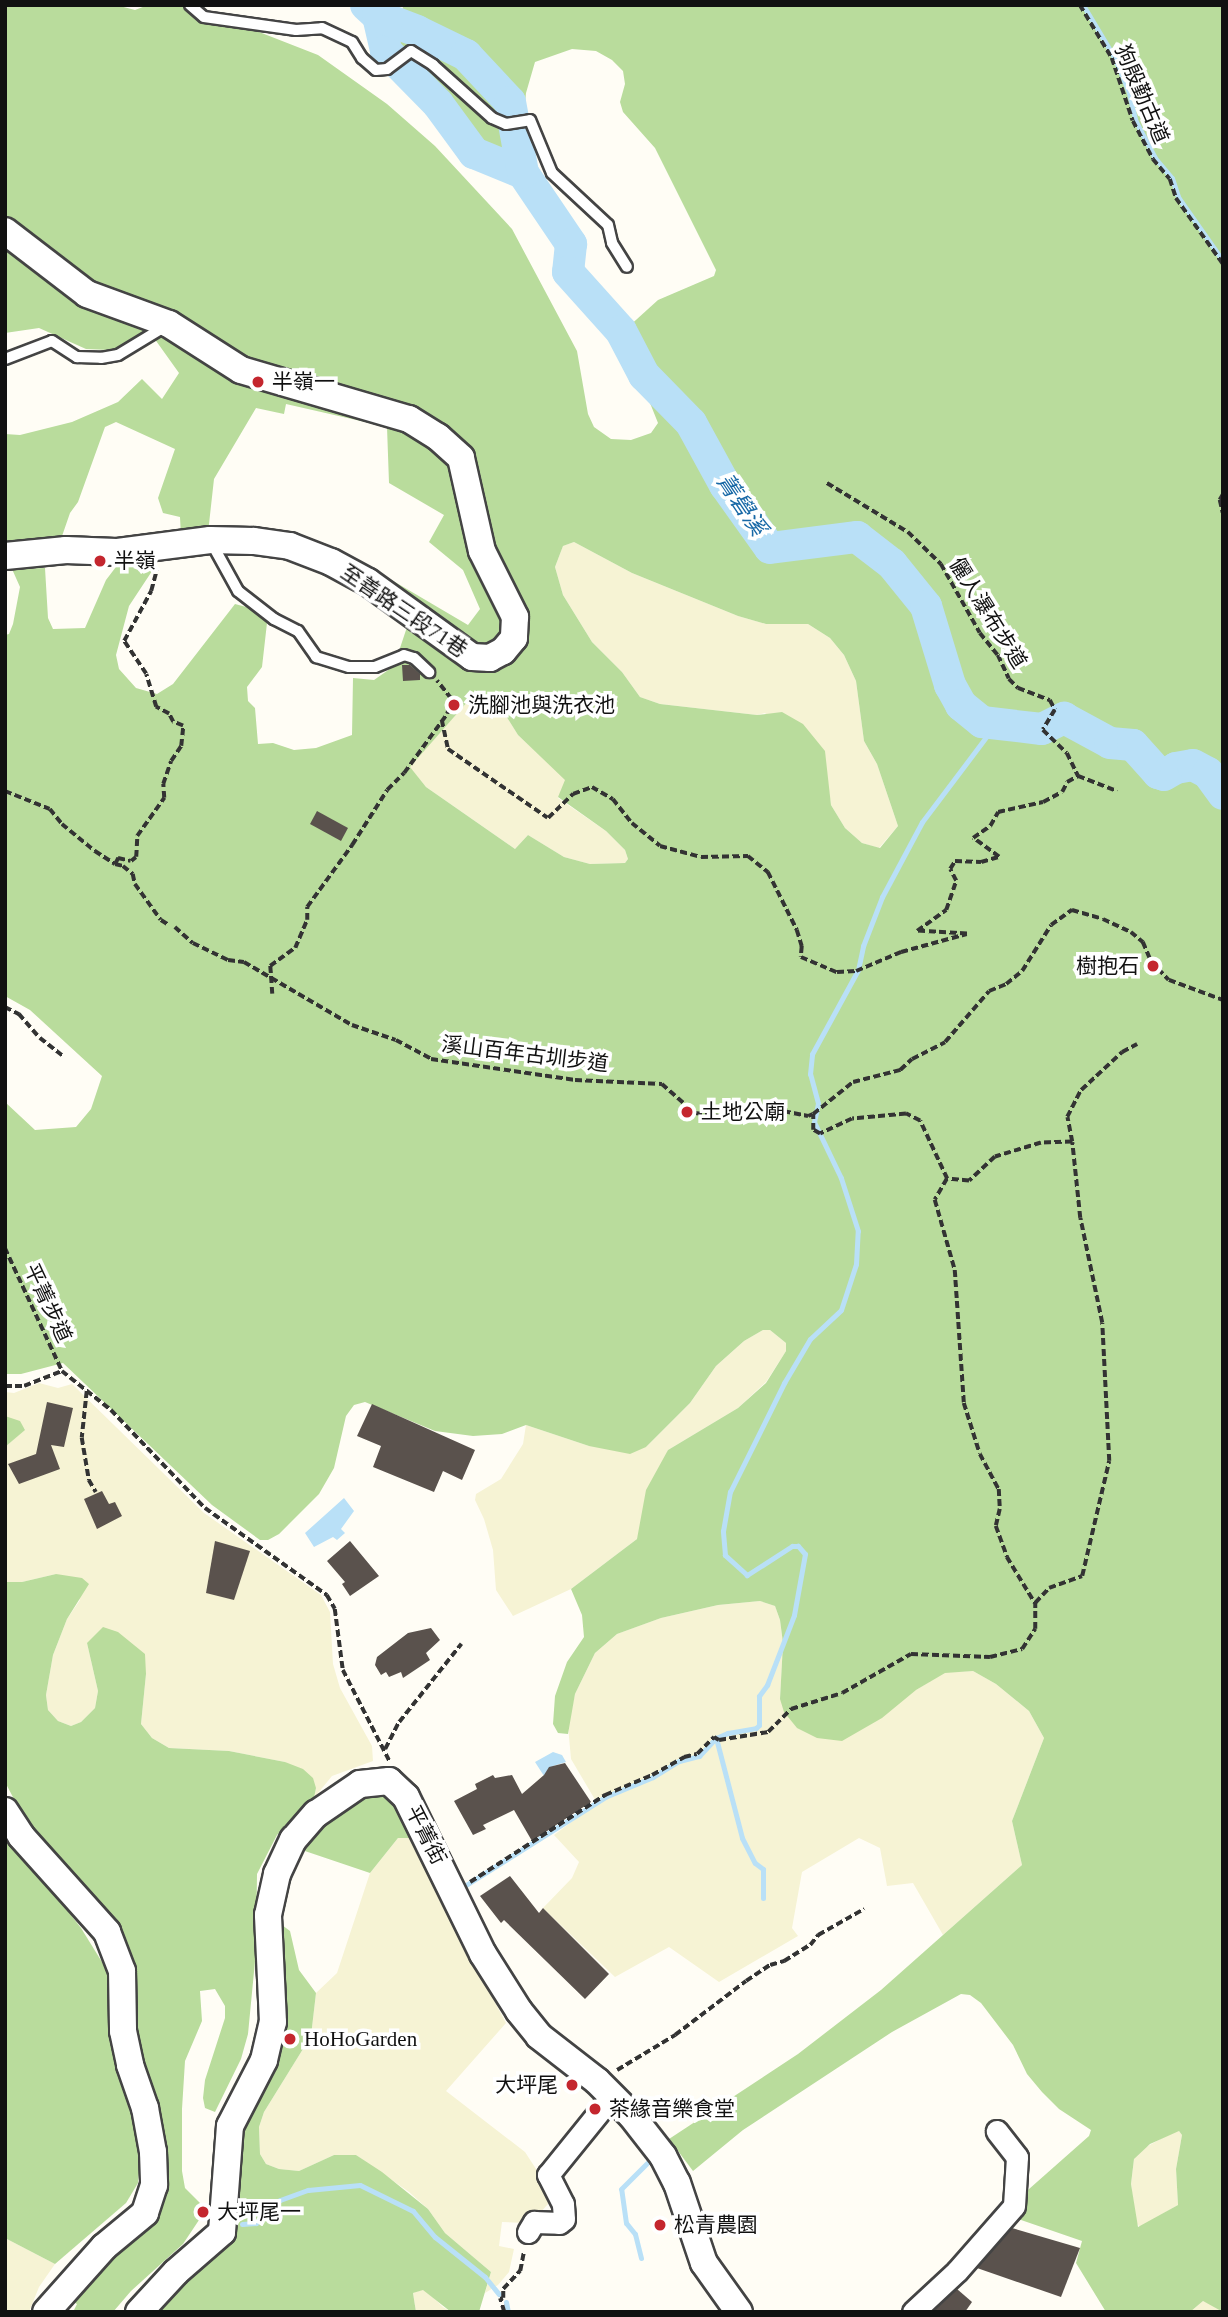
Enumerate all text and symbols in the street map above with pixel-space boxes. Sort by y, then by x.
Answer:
street label: 狗殷勤古道 [1110,41,1174,147]
place label: 半嶺一 [272,369,335,395]
marker: 半嶺一 [250,374,266,390]
water label: 菁礐溪 [710,469,772,541]
place label: 半嶺 [114,548,156,574]
marker: 半嶺 [92,553,108,569]
street label: 儷人瀑布步道 [944,553,1032,673]
street label: 至善路三段71巷 [336,559,472,663]
place label: 洗腳池與洗衣池 [468,692,615,718]
marker: 洗腳池與洗衣池 [446,697,462,713]
place label: 樹抱石 [1076,953,1139,979]
marker: 樹抱石 [1145,958,1161,974]
street label: 溪山百年古圳步道 [440,1031,610,1077]
place label: 土地公廟 [701,1099,785,1125]
marker: 土地公廟 [679,1104,695,1120]
street label: 平菁步道 [19,1260,77,1346]
street label: 平菁街 [400,1801,452,1869]
place label: HoHoGarden [304,2026,417,2052]
marker: HoHoGarden [282,2031,298,2047]
place label: 大坪尾 [495,2072,558,2098]
marker: 大坪尾 [564,2077,580,2093]
place label: 茶緣音樂食堂 [609,2096,735,2122]
marker: 茶緣音樂食堂 [587,2101,603,2117]
place label: 大坪尾一 [217,2199,301,2225]
marker: 大坪尾一 [195,2204,211,2220]
place label: 松青農園 [674,2212,758,2238]
marker: 松青農園 [652,2217,668,2233]

